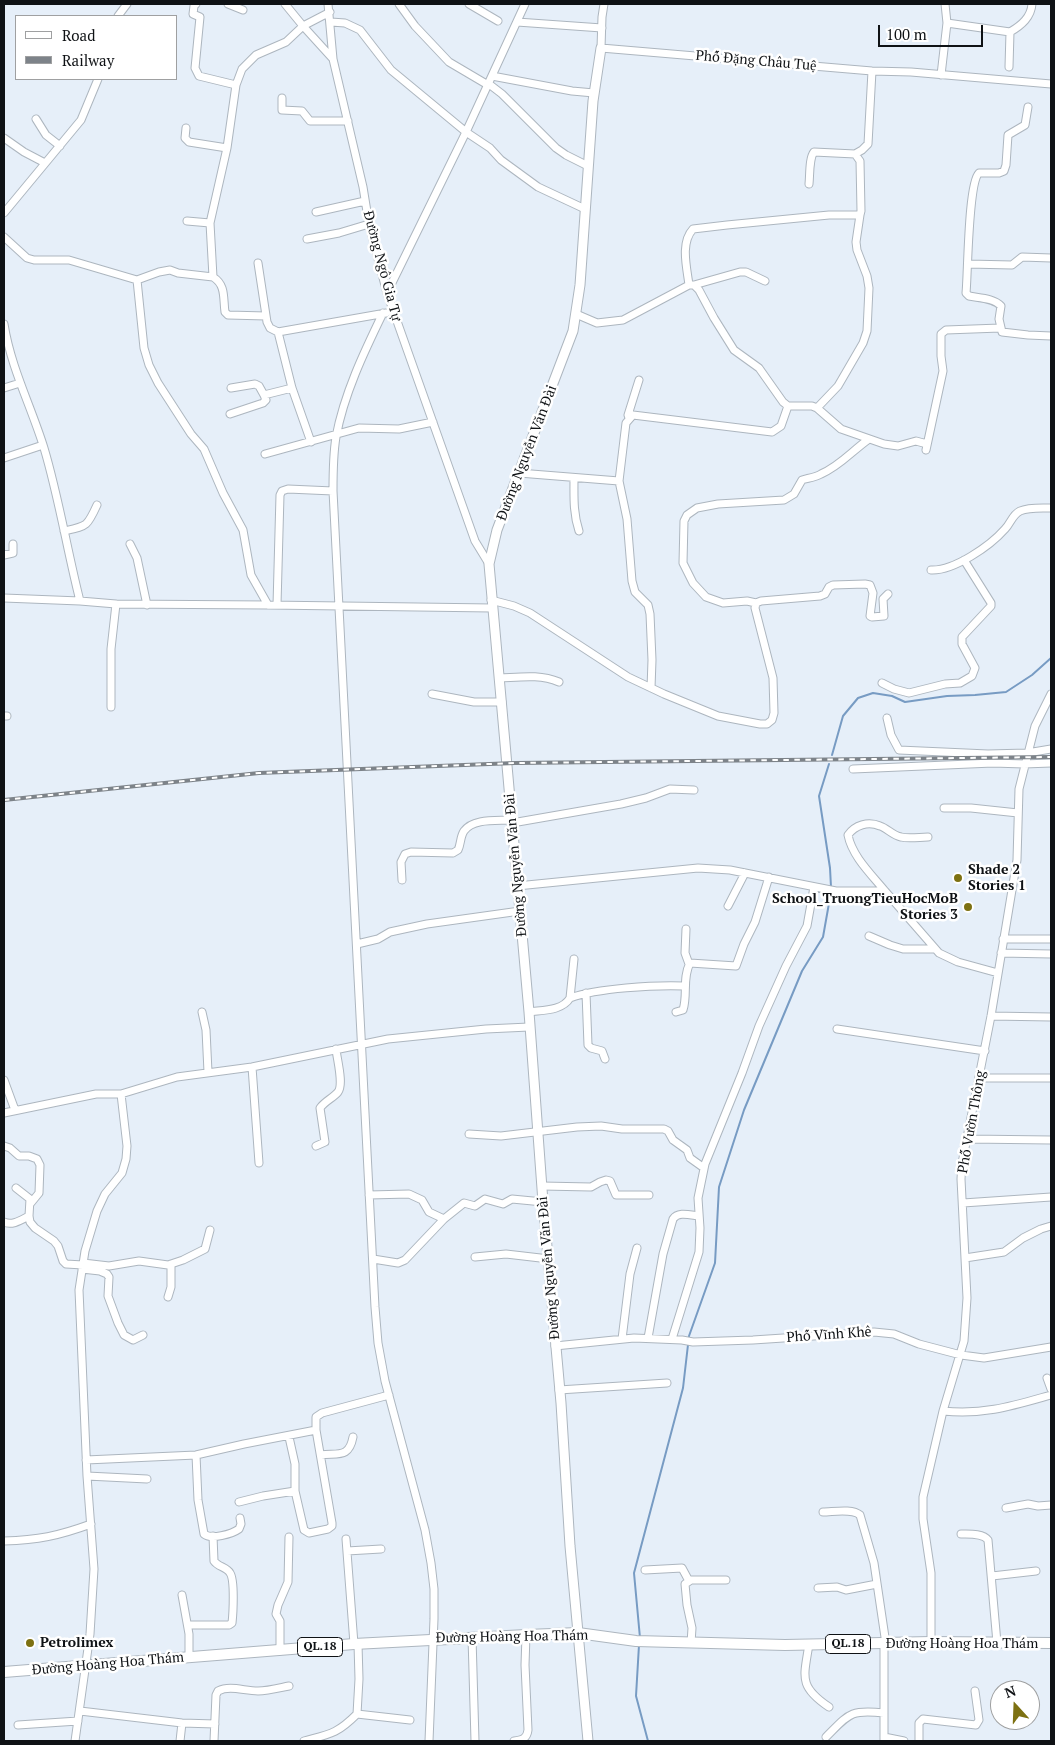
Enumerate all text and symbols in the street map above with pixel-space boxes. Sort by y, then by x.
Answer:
legend [15,15,178,80]
scale bar [880,15,985,47]
text: 100 m [886,24,927,44]
text: Road [62,25,95,45]
street label: Phố Đặng Châu Tuệ [695,47,817,75]
text: Railway [62,50,114,70]
street label: Đường Ngô Gia Tự [359,209,405,323]
street label: Đường Nguyễn Văn Đài [493,383,561,523]
street label: Đường Nguyễn Văn Đài [501,793,531,937]
place label: Shade 2 Stories 1 [968,862,1026,894]
marker: Shade 2 Stories 1 [952,872,964,884]
place label: School_TruongTieuHocMoB Stories 3 [772,891,958,924]
marker: School_TruongTieuHocMoB Stories 3 [962,901,974,913]
street label: Phố Vườn Thông [955,1069,989,1175]
street label: Đường Nguyễn Văn Đài [534,1196,564,1340]
street label: Phố Vĩnh Khê [786,1324,872,1346]
street label: Đường Hoàng Hoa Thám [436,1627,588,1647]
place label: Petrolimex [40,1635,113,1651]
road number: QL.18 [826,1635,870,1654]
street label: Đường Hoàng Hoa Thám [886,1636,1038,1652]
marker: Petrolimex [24,1637,36,1649]
road number: QL.18 [298,1638,342,1656]
street label: Đường Hoàng Hoa Thám [31,1649,185,1679]
north arrow [990,1680,1040,1730]
text: N [1002,1681,1018,1702]

